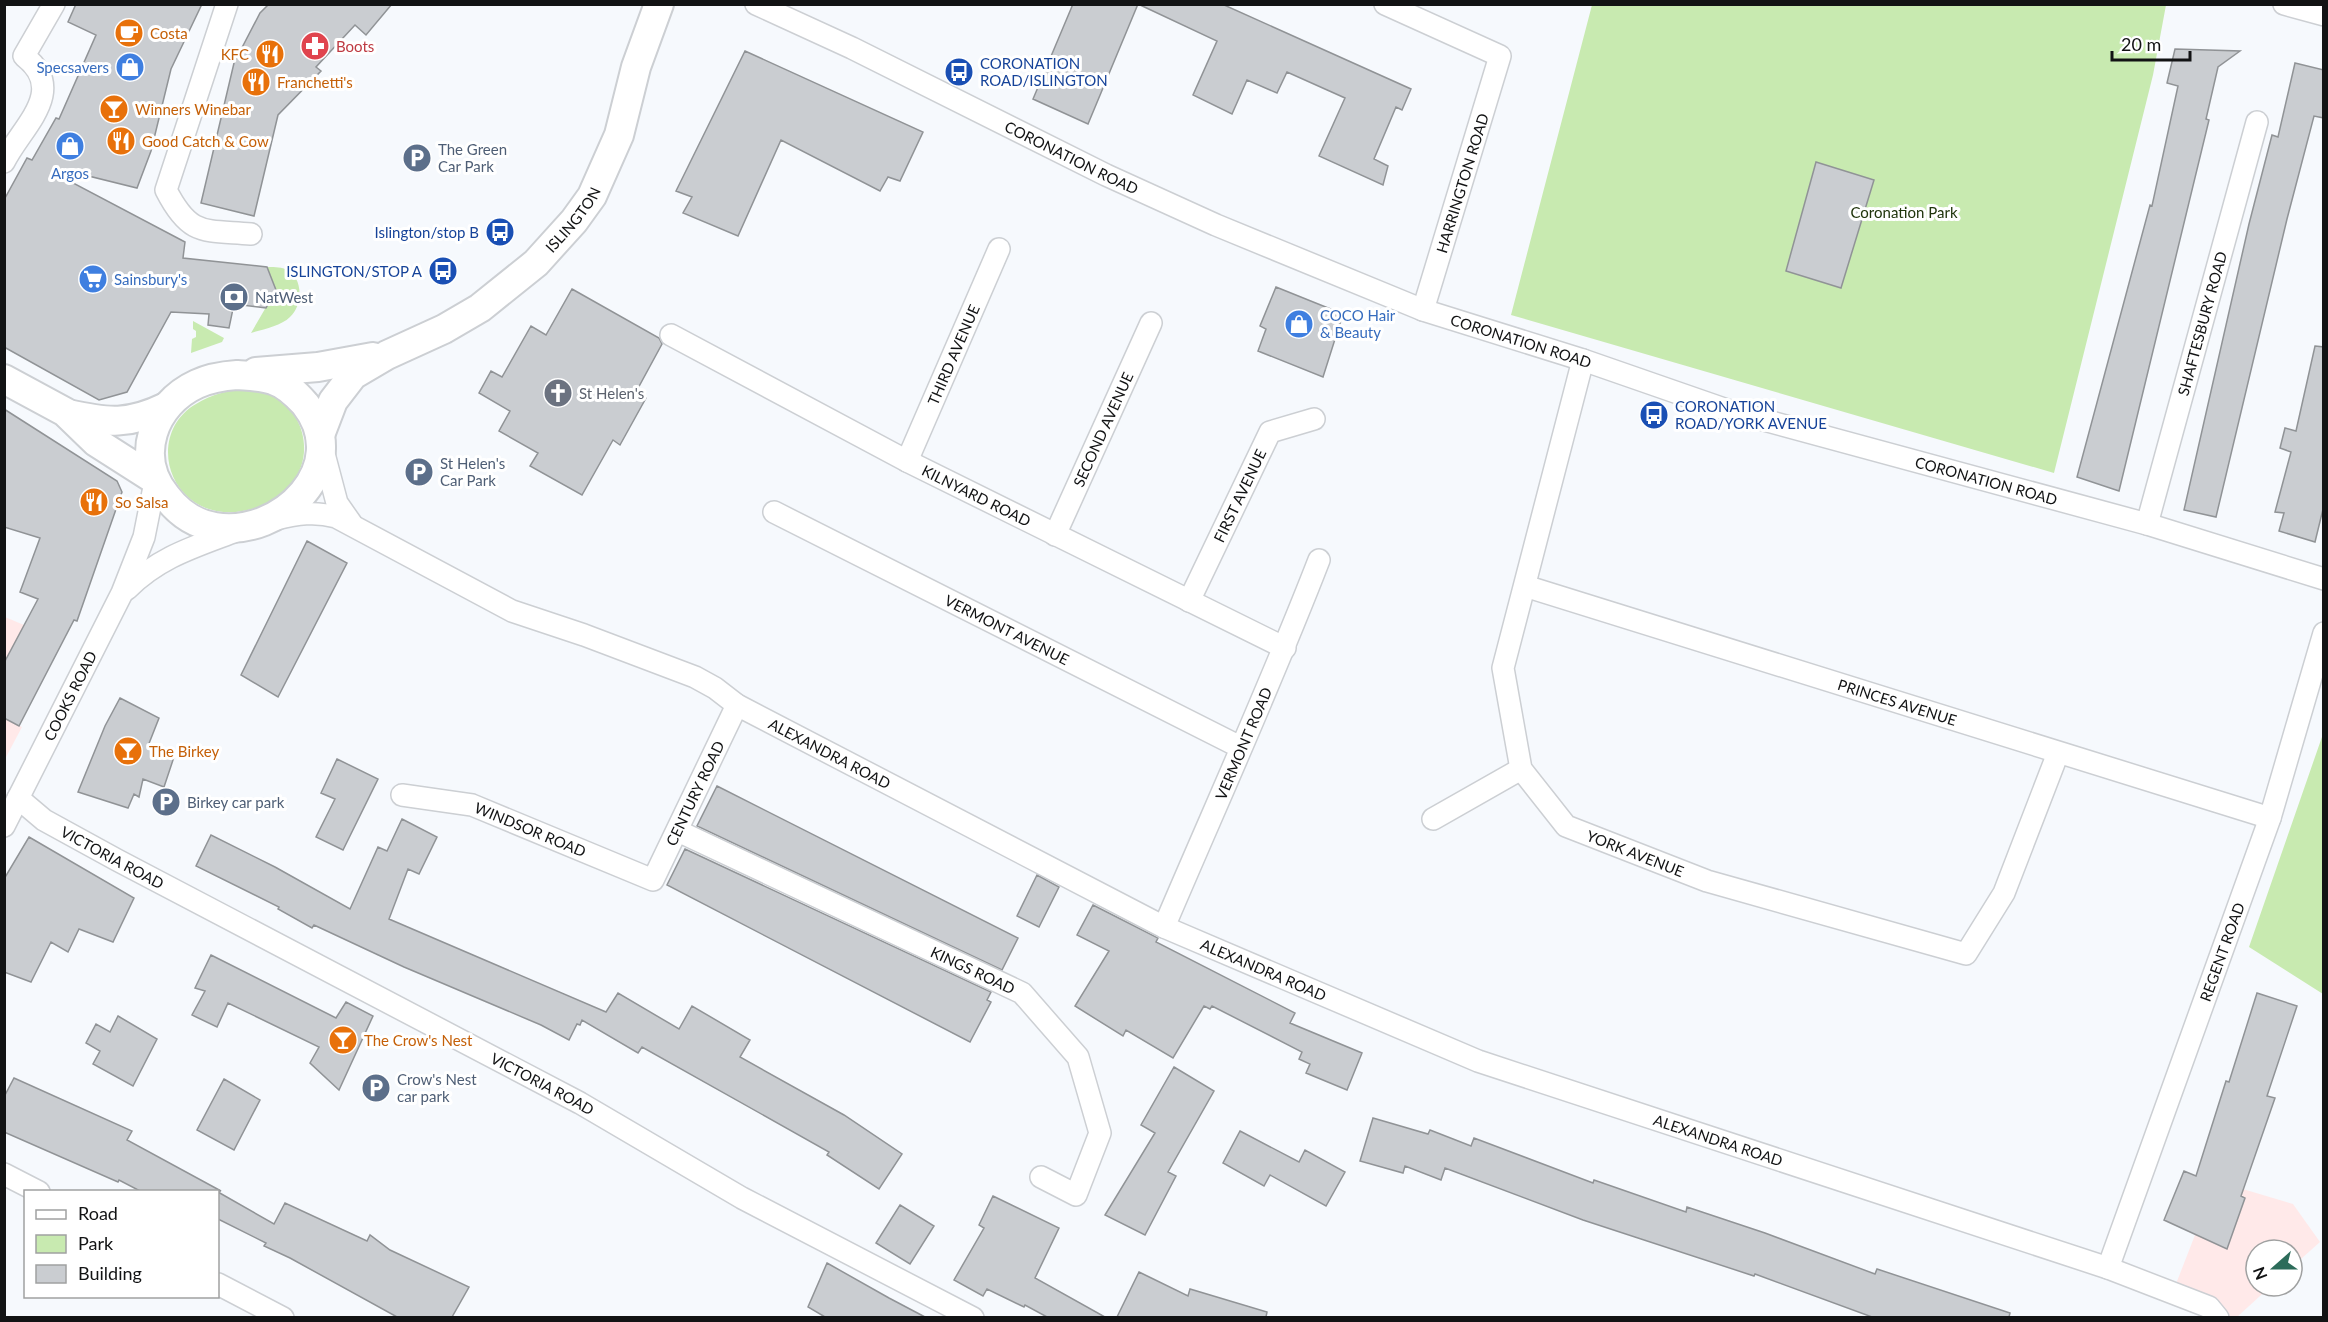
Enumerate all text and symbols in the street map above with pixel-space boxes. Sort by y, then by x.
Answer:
cafe icon: Costa [113,17,145,49]
place label: Costa [150,24,188,42]
scale bar [2112,24,2190,62]
pharmacy icon: Boots [299,30,331,62]
text: 20 m [2121,33,2161,55]
place label: Boots [336,37,374,55]
restaurant icon: KFC [254,38,286,70]
place label: KFC [221,45,249,63]
shop icon: Specsavers [114,51,146,83]
place label: CORONATION ROAD/ISLINGTON [980,54,1108,89]
bus stop icon: CORONATION ROAD/ISLINGTON [943,56,975,88]
place label: Specsavers [36,58,109,76]
restaurant icon: Franchetti's [240,66,272,98]
place label: Franchetti's [277,73,353,91]
bar icon: Winners Winebar [98,93,130,125]
place label: Winners Winebar [135,100,252,118]
street label: HARRINGTON ROAD [1432,111,1492,255]
street label: CORONATION ROAD [1002,117,1141,198]
restaurant icon: Good Catch & Cow [105,125,137,157]
shop icon: Argos [54,130,86,162]
place label: Good Catch & Cow [142,132,269,150]
place label: The Green Car Park [438,140,507,175]
parking icon: The Green Car Park [401,142,433,174]
place label: Argos [51,164,89,182]
street label: ISLINGTON [541,184,604,256]
park label: Coronation Park [1850,203,1958,221]
bus stop icon: Islington/stop B [484,216,516,248]
place label: Islington/stop B [375,223,479,241]
street label: SHAFTESBURY ROAD [2174,249,2230,398]
bus stop icon: ISLINGTON/STOP A [427,255,459,287]
place label: ISLINGTON/STOP A [286,262,423,280]
supermarket icon: Sainsbury's [77,263,109,295]
place label: Sainsbury's [114,270,187,288]
bank icon: NatWest [218,281,250,313]
place label: NatWest [255,288,314,306]
street label: THIRD AVENUE [923,301,983,408]
place label: COCO Hair & Beauty [1320,306,1396,341]
shop icon: COCO Hair & Beauty [1283,308,1315,340]
street label: CORONATION ROAD [1448,310,1594,371]
street label: SECOND AVENUE [1069,369,1137,490]
church icon: St Helen's [542,377,574,409]
place label: St Helen's [579,384,644,402]
place label: CORONATION ROAD/YORK AVENUE [1675,397,1827,432]
bus stop icon: CORONATION ROAD/YORK AVENUE [1638,399,1670,431]
street label: FIRST AVENUE [1210,446,1270,545]
street label: CORONATION ROAD [1913,453,2060,508]
place label: St Helen's Car Park [440,454,505,489]
parking icon: St Helen's Car Park [403,456,435,488]
street label: KILNYARD ROAD [919,461,1034,530]
restaurant icon: So Salsa [78,486,110,518]
place label: So Salsa [115,493,168,511]
street label: VERMONT AVENUE [942,591,1072,668]
street label: COOKS ROAD [40,648,100,744]
street label: PRINCES AVENUE [1836,675,1959,729]
street label: VERMONT ROAD [1211,684,1275,802]
street label: ALEXANDRA ROAD [766,714,894,792]
bar icon: The Birkey [112,735,144,767]
street label: CENTURY ROAD [662,738,728,849]
place label: The Birkey [149,742,219,760]
parking icon: Birkey car park [150,786,182,818]
place label: Birkey car park [187,793,285,811]
street label: WINDSOR ROAD [472,798,589,860]
street label: VICTORIA ROAD [58,822,167,892]
street label: YORK AVENUE [1584,826,1687,880]
street label: REGENT ROAD [2196,900,2248,1004]
street label: ALEXANDRA ROAD [1198,935,1329,1004]
street label: KINGS ROAD [928,942,1018,997]
bar icon: The Crow's Nest [327,1024,359,1056]
place label: The Crow's Nest [364,1031,473,1049]
street label: VICTORIA ROAD [488,1049,598,1118]
place label: Crow's Nest car park [397,1070,477,1105]
parking icon: Crow's Nest car park [360,1072,392,1104]
street label: ALEXANDRA ROAD [1651,1110,1785,1170]
legend [24,1190,219,1298]
text: Road [78,1202,118,1224]
text: Park [78,1232,114,1254]
north arrow [2244,1238,2304,1298]
text: Building [78,1262,142,1284]
text: N [2248,1264,2271,1283]

